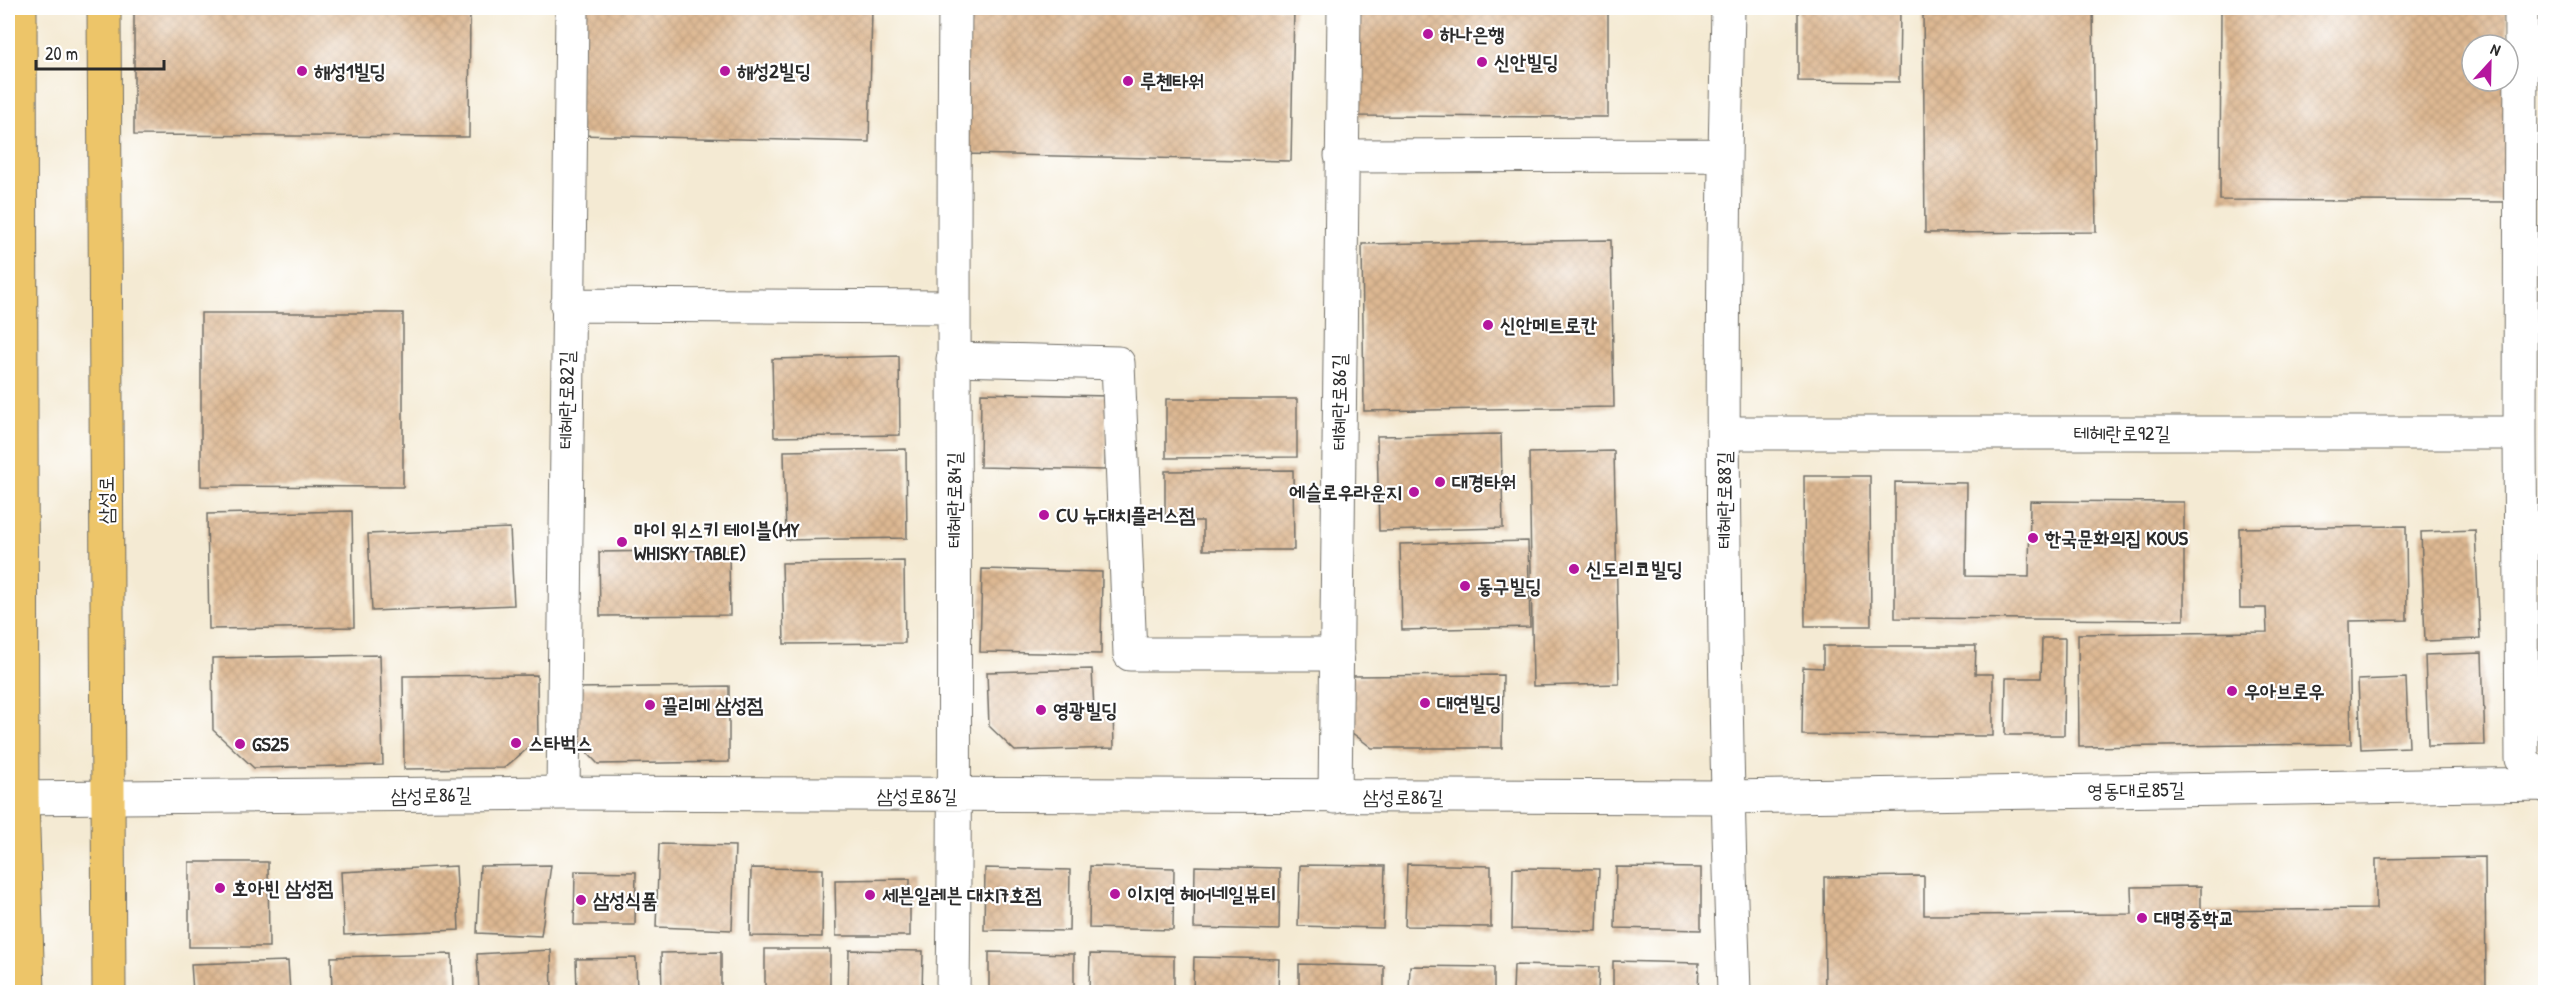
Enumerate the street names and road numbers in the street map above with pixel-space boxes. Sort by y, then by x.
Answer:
street label: 테헤란로82길 [551,351,580,449]
street label: 테헤란로86길 [1325,353,1352,451]
street label: 테헤란로92길 [2073,419,2171,446]
street label: 테헤란로88길 [1710,451,1737,549]
street label: 테헤란로84길 [940,452,967,548]
street label: 삼성로 [92,476,119,524]
street label: 영동대로85길 [2087,775,2185,804]
street label: 삼성로86길 [390,780,472,809]
street label: 삼성로86길 [876,782,958,809]
street label: 삼성로86길 [1362,783,1444,810]

